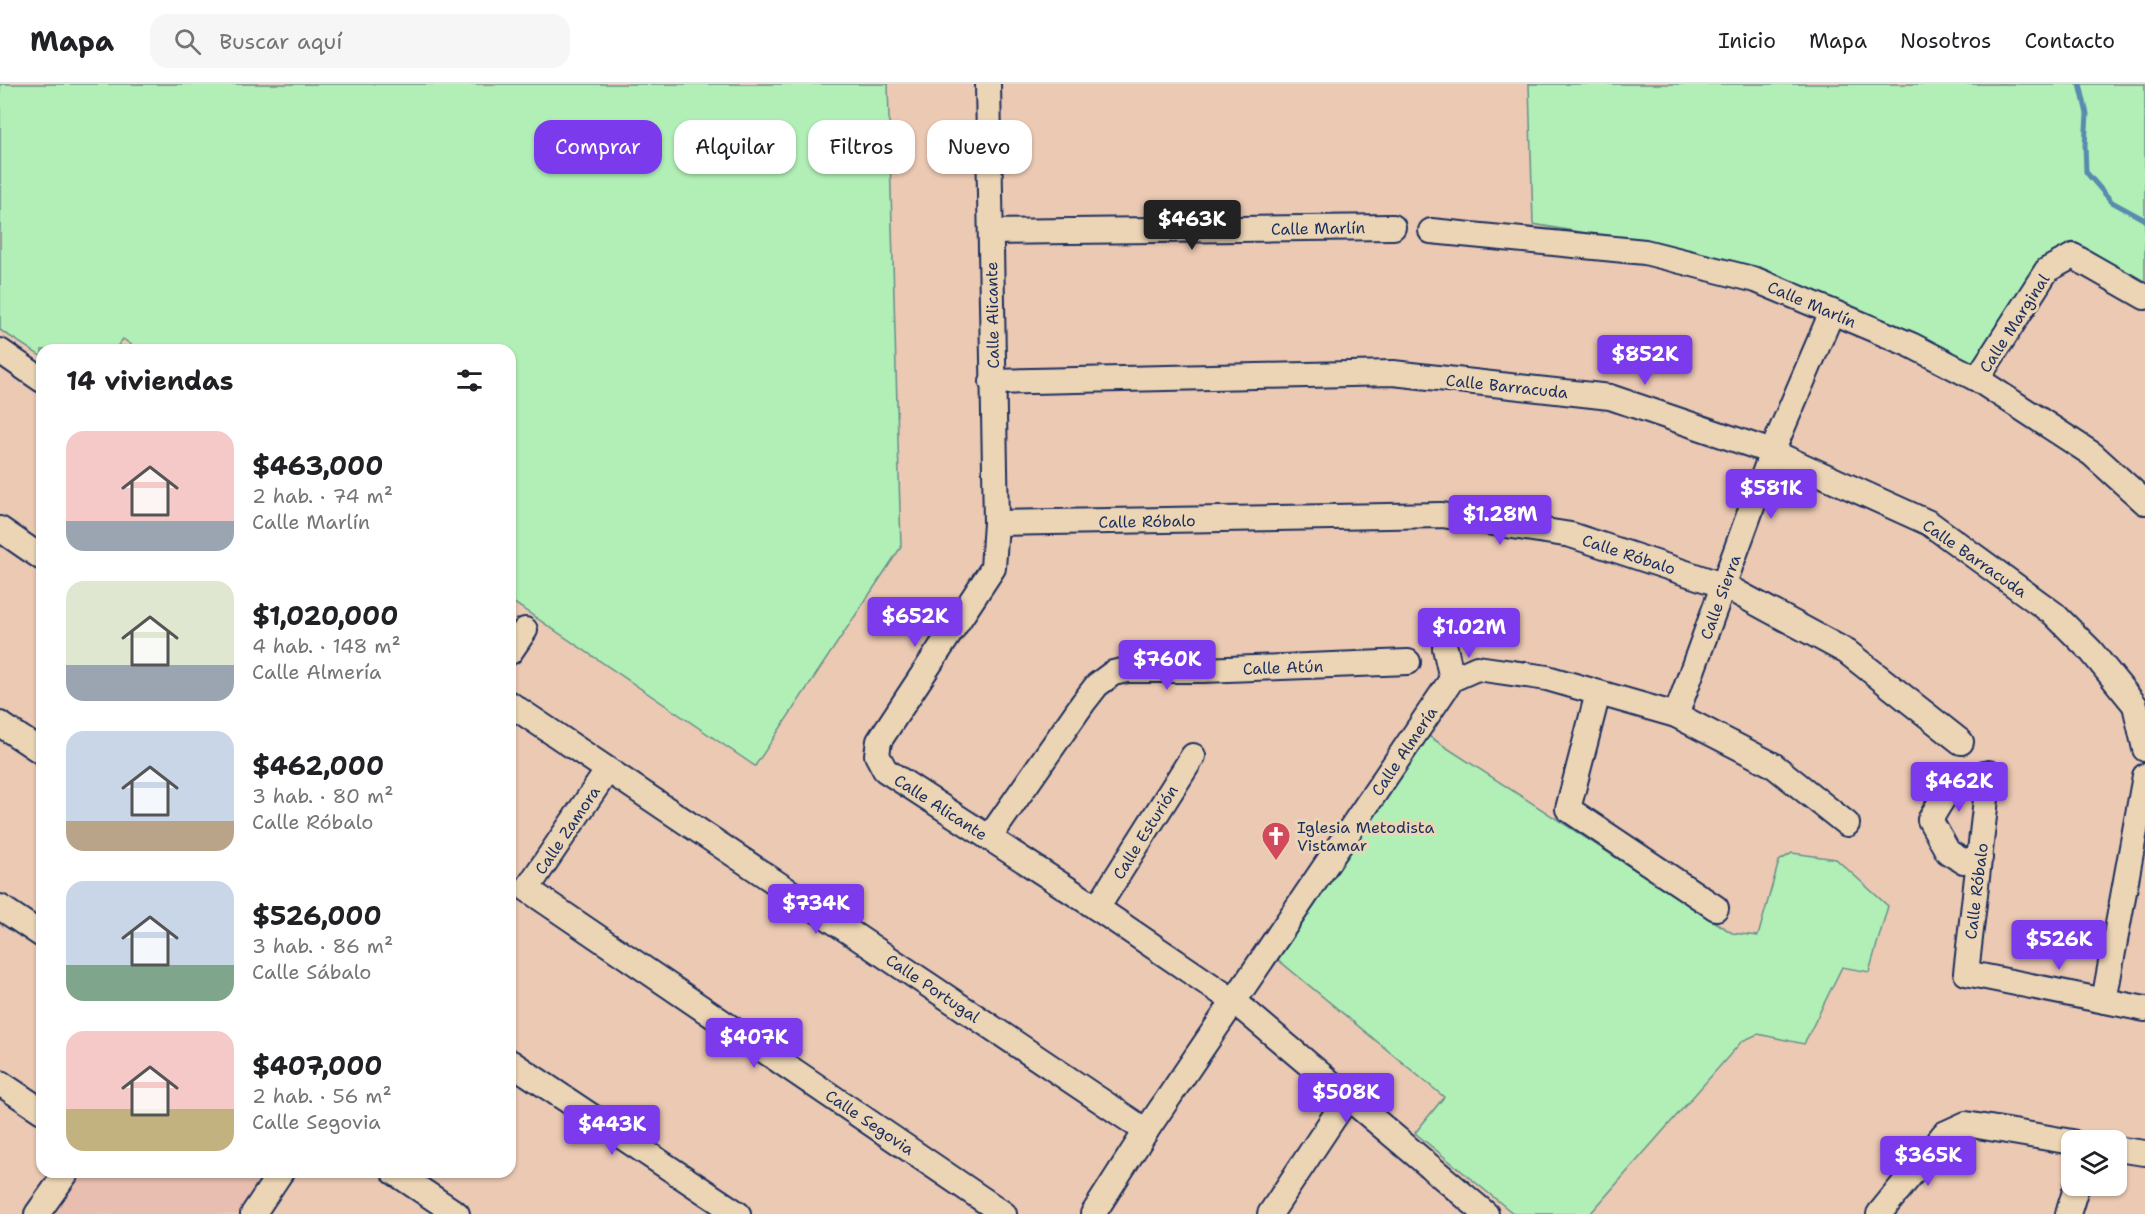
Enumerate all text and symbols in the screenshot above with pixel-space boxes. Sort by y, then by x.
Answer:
search box [150,14,570,68]
text: Mapa [30,22,114,60]
icon: search [171,25,204,58]
text: Buscar aquí [219,27,342,56]
text: Inicio [1718,27,1776,55]
text: Mapa [1809,27,1867,55]
text: Nosotros [1900,27,1991,55]
text: Contacto [2024,27,2115,55]
chip: Comprar [534,120,662,174]
chip: Alquilar [674,120,796,174]
chip: Filtros [808,120,915,174]
chip: Nuevo [927,120,1032,174]
pin: $463K [1150,200,1234,251]
text: $463K [1158,206,1226,232]
street label: Calle Marlín [1271,217,1366,240]
street label: Calle Alicante [981,261,1004,369]
street label: Calle Marginal [1975,270,2054,377]
street label: Calle Marlín [1764,276,1860,333]
pin: $852K [1603,335,1687,386]
text: $852K [1611,341,1679,367]
text: 14 viviendas [66,363,234,398]
icon: filters [453,364,486,397]
street label: Calle Barracuda [1445,370,1569,403]
text: $463,000 [252,448,383,483]
icon: home [114,455,186,527]
pin: $581K [1729,469,1813,520]
text: $581K [1740,475,1802,501]
text: 2 hab. · 74 m² [252,483,393,509]
pin: $1.28M [1451,495,1549,546]
text: $1.28M [1462,501,1538,527]
text: Calle Marlín [252,509,370,535]
street label: Calle Róbalo [1098,510,1196,533]
street label: Calle Barracuda [1918,515,2031,602]
street label: Calle Róbalo [1579,529,1678,579]
street label: Calle Sierra [1695,552,1746,643]
pin: $652K [873,597,957,648]
text: $1,020,000 [252,598,398,633]
text: $652K [881,603,949,629]
icon: home [114,605,186,677]
pin: $1.02M [1420,608,1518,659]
text: $1.02M [1432,614,1506,640]
text: 4 hab. · 148 m² [252,633,401,659]
pin: $760K [1125,640,1209,691]
text: $760K [1133,646,1201,672]
street label: Calle Atún [1242,656,1324,679]
text: Calle Almería [252,659,381,685]
street label: Calle Almería [1367,702,1442,800]
text: $462,000 [252,748,384,783]
icon: home [114,755,186,827]
pin: $462K [1917,762,2001,813]
text: $462K [1925,768,1993,794]
street label: Calle Alicante [890,769,991,845]
street label: Calle Esturión [1108,781,1183,883]
street label: Calle Zamora [530,782,605,879]
text: 3 hab. · 80 m² [252,783,393,809]
text: Calle Róbalo [252,809,373,835]
place label: Iglesia Metodista Vistamar [1297,817,1434,856]
church icon: Iglesia Metodista Vistamar [1260,820,1292,862]
street label: Calle Róbalo [1960,842,1993,941]
pin: $734K [774,884,858,935]
text: $734K [782,890,850,916]
text: $526,000 [252,898,382,933]
icon: home [114,905,186,977]
pin: $526K [2017,920,2101,971]
text: $526K [2025,926,2093,952]
text: 3 hab. · 86 m² [252,933,393,959]
street label: Calle Portugal [882,949,984,1028]
text: Calle Sábalo [252,959,371,985]
pin: $407K [712,1018,796,1069]
text: $407K [720,1024,788,1050]
text: $407,000 [252,1048,383,1083]
icon: home [114,1055,186,1127]
pin: $508K [1304,1073,1388,1124]
text: $508K [1312,1079,1380,1105]
text: 2 hab. · 56 m² [252,1083,392,1109]
street label: Calle Segovia [821,1085,918,1160]
pin: $443K [570,1105,654,1156]
text: Calle Segovia [252,1109,381,1135]
text: $443K [578,1111,646,1137]
map controls [2061,1130,2127,1196]
button: layers [2061,1130,2127,1196]
pin: $365K [1886,1136,1970,1187]
text: $365K [1894,1142,1962,1168]

